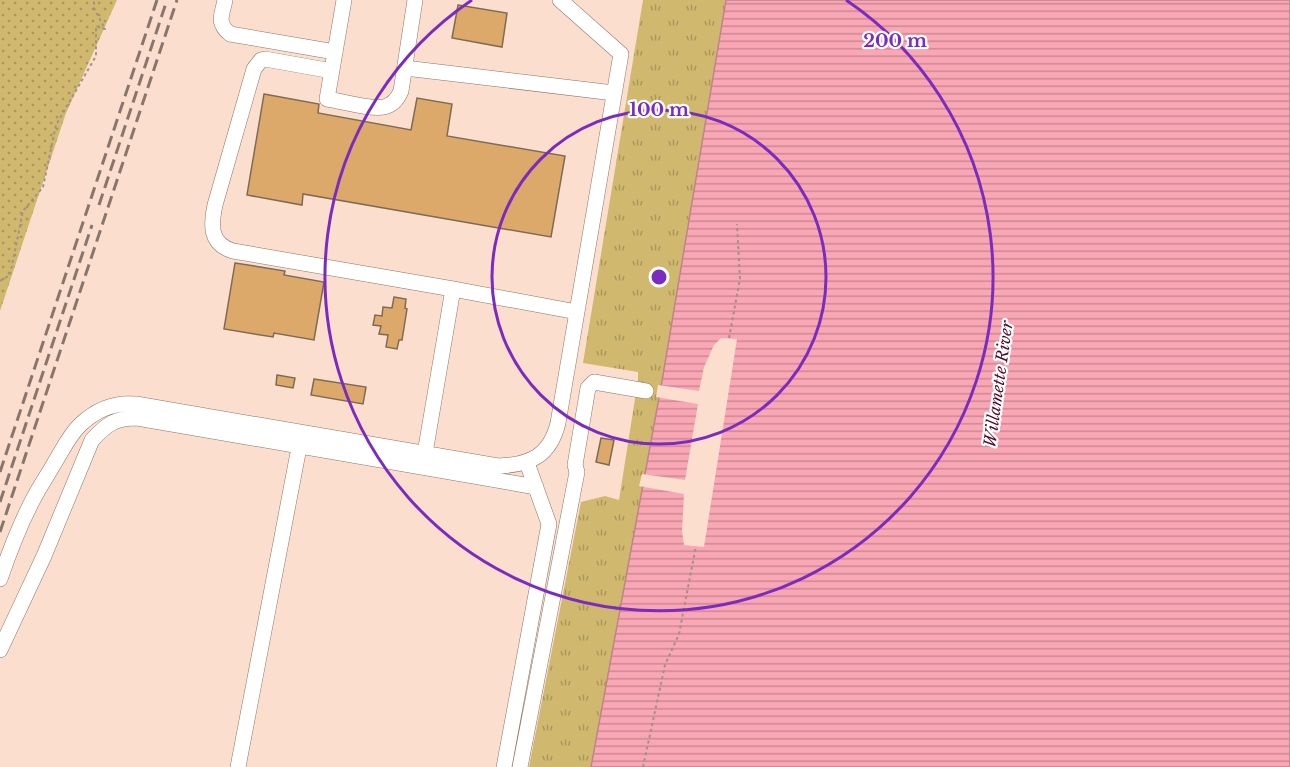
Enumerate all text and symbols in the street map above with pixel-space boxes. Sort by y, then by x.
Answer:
text: 200 m [863,30,927,52]
text: 100 m [629,99,689,121]
centre of rings [649,267,669,287]
water label: Willamette River [979,319,1017,448]

